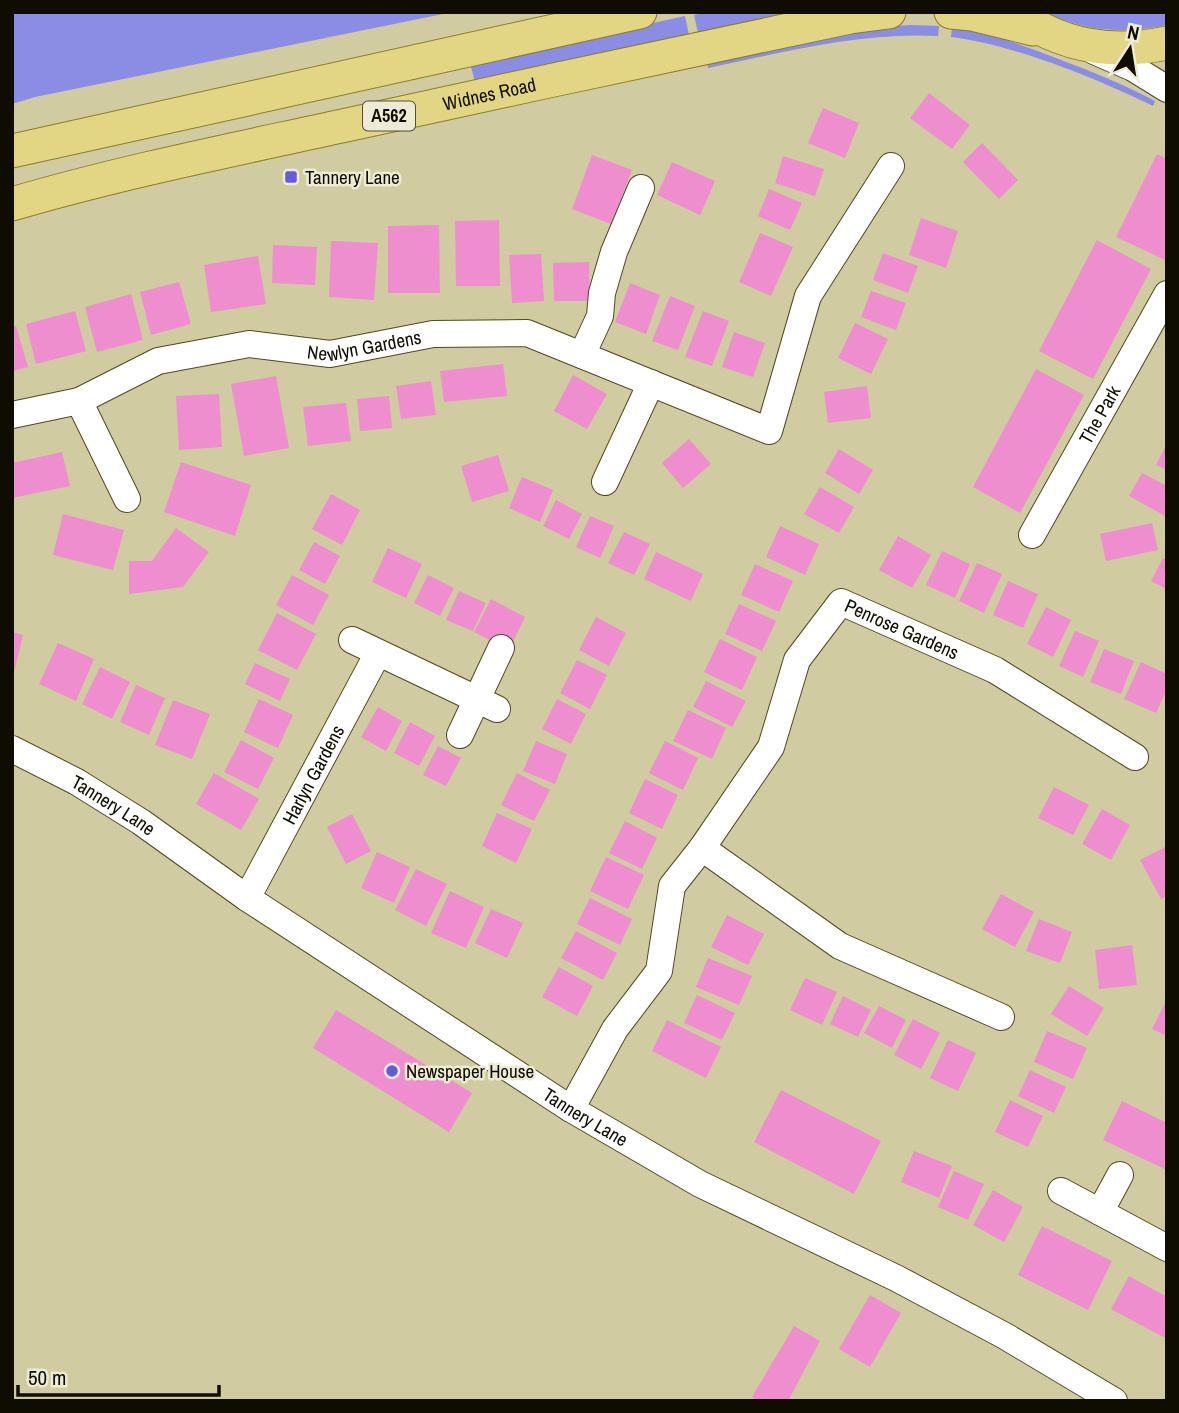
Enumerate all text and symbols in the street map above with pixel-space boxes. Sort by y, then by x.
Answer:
north arrow [1095,14,1165,84]
text: N [1125,18,1142,46]
street label: Widnes Road [440,71,538,117]
road number: A562 [363,102,415,131]
place label: Tannery Lane [305,164,400,190]
marker: Tannery Lane [283,169,299,185]
street label: Newlyn Gardens [306,324,423,367]
street label: The Park [1073,380,1126,449]
street label: Penrose Gardens [841,592,963,666]
street label: Harlyn Gardens [276,720,350,829]
street label: Tannery Lane [67,768,161,841]
place label: Newspaper House [406,1058,534,1084]
marker: Newspaper House [384,1063,400,1079]
street label: Tannery Lane [538,1081,633,1152]
scale bar [18,1354,219,1398]
text: 50 m [28,1363,66,1392]

